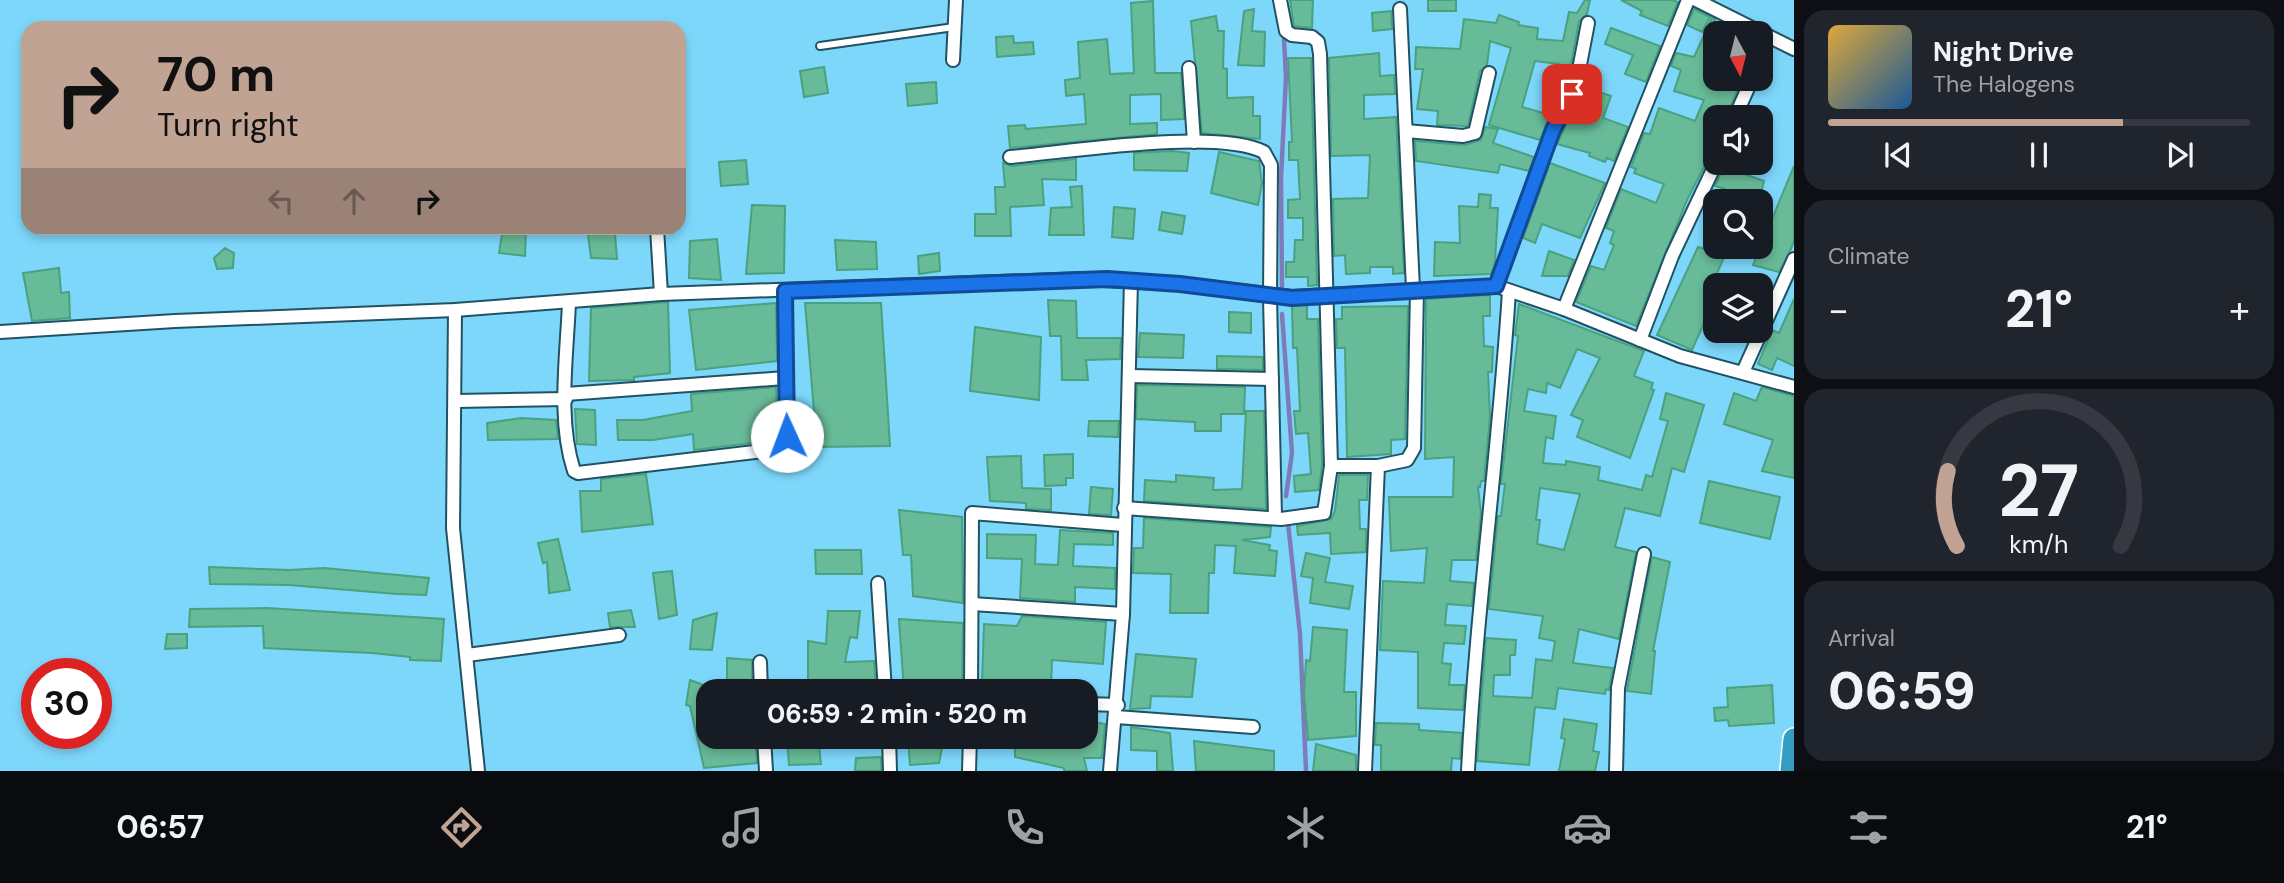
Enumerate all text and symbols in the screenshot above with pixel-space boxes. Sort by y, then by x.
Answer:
north arrow [1703,21,1773,91]
map controls [1703,21,1773,343]
text: Night Drive [1933,35,2074,69]
text: 70 m [157,42,275,106]
icon: right [42,49,133,140]
pin [1542,64,1602,124]
text: The Halogens [1933,69,2075,99]
icon: arrive [1553,75,1591,113]
text: Turn right [157,104,299,146]
button: sound [1703,105,1773,175]
icon: previous [1879,136,1917,174]
icon: pause [2020,136,2058,174]
icon: next [2161,136,2199,174]
icon: left [262,182,300,220]
icon: ahead [335,182,373,220]
icon: right [408,182,446,220]
button: search [1703,189,1773,259]
text: Climate [1828,241,1910,271]
button: layers [1703,273,1773,343]
text: 21° [2005,275,2073,343]
text: − [1828,285,1849,335]
text: + [2229,285,2250,335]
position arrow [750,399,824,473]
text: 27 [1999,445,2079,540]
text: km/h [2009,528,2069,561]
text: Arrival [1828,623,1895,653]
text: 06:59 [1828,657,1975,725]
speed limit sign: 30 [21,658,112,749]
text: 06:59 · 2 min · 520 m [767,697,1027,731]
icon: directions [437,803,486,852]
icon: music [718,803,767,852]
icon: phone [1000,803,1049,852]
icon: climate [1281,803,1330,852]
icon: car [1563,803,1612,852]
icon: filters [1844,803,1893,852]
text: 06:57 [116,806,204,848]
text: 21° [2126,806,2168,848]

